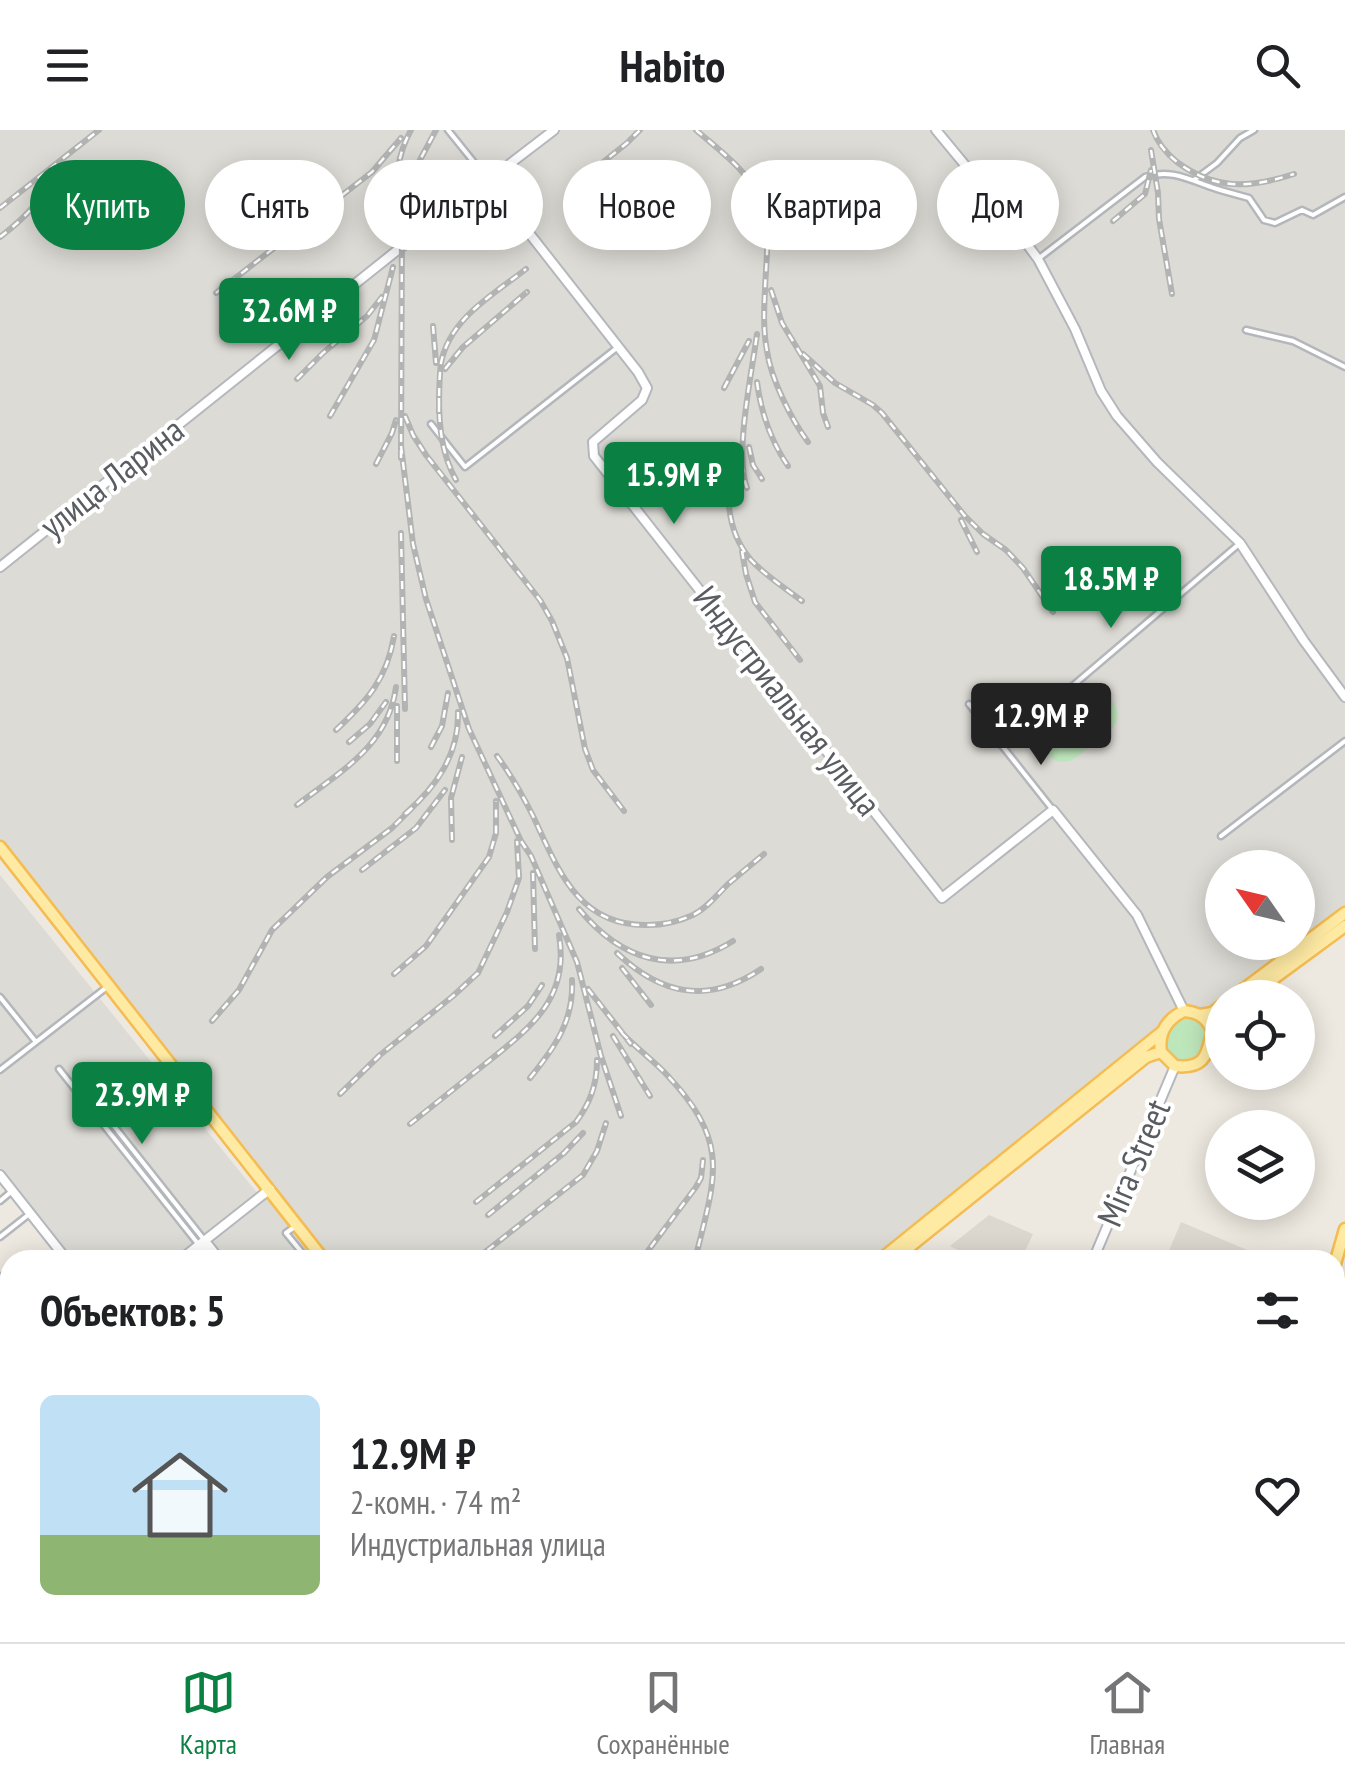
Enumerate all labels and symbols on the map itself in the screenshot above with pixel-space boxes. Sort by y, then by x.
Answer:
pin: 32.6M ₽ [197,278,381,363]
street label: улица Ларина [30,407,193,548]
pin: 15.9M ₽ [582,442,766,527]
pin: 18.5M ₽ [1019,546,1203,631]
street label: Индустриальная улица [684,576,892,825]
pin: 12.9M ₽ [949,683,1133,768]
north arrow [1205,850,1315,960]
pin: 23.9M ₽ [50,1062,234,1147]
street label: Mira Street [1086,1092,1180,1233]

